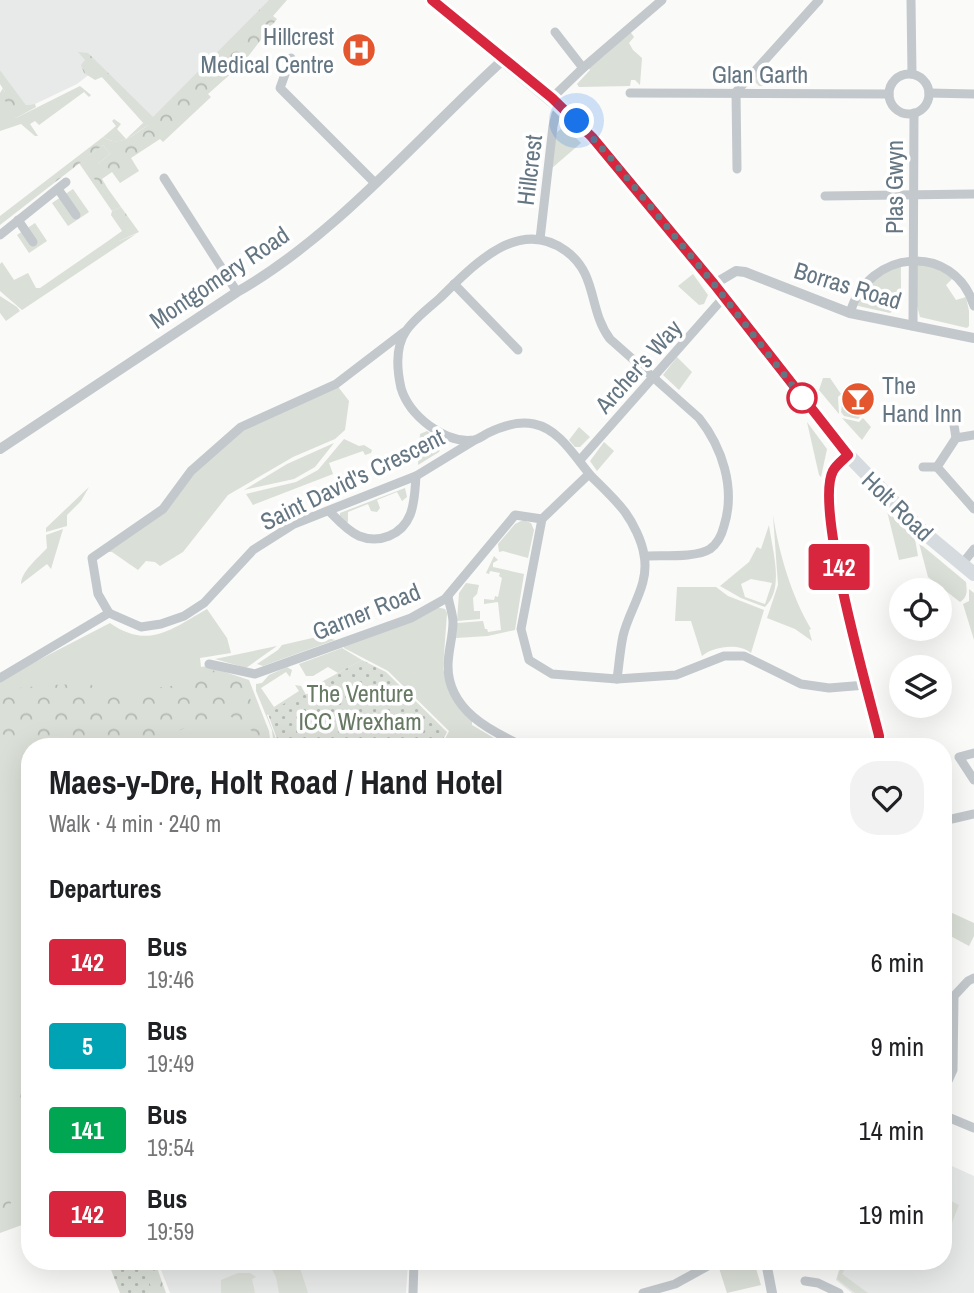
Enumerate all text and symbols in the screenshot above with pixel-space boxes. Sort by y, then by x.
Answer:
place label: Hillcrest Medical Centre [201,20,335,80]
hospital icon: Hillcrest Medical Centre [340,31,378,69]
street label: Glan Garth [712,58,808,90]
your location [559,103,594,138]
street label: Hillcrest [509,132,549,207]
street label: Plas Gwyn [878,140,910,234]
street label: Montgomery Road [143,218,295,336]
street label: Borras Road [790,254,906,316]
street label: Archer's Way [587,312,689,420]
place label: The Hand Inn [882,369,962,429]
bar icon: The Hand Inn [839,380,877,418]
unlabelled marker [787,383,817,413]
street label: Saint David's Crescent [255,420,450,537]
street label: Holt Road [855,464,941,548]
line badge: 142 [799,544,879,590]
text: 142 [823,551,855,583]
street label: Garner Road [307,575,425,647]
map controls [889,578,952,718]
button: locate [889,578,952,641]
button: layers [889,655,952,718]
park label: The Venture ICC Wrexham [298,677,422,737]
text: Maes-y-Dre, Holt Road / Hand Hotel [49,760,503,804]
button: heart [850,761,924,835]
text: Walk · 4 min · 240 m [49,808,221,839]
text: Departures [49,871,162,906]
text: Bus [147,929,187,964]
text: 6 min [871,945,924,980]
text: 142 [71,946,104,978]
text: 19:46 [147,964,194,995]
text: Bus [147,1013,187,1048]
text: 9 min [871,1029,924,1064]
text: 5 [82,1030,93,1062]
text: 19:49 [147,1048,194,1079]
text: Bus [147,1097,187,1132]
text: 14 min [859,1113,924,1148]
text: 141 [71,1114,104,1146]
text: 19:54 [147,1132,194,1163]
text: Bus [147,1181,187,1216]
text: 19 min [859,1197,924,1232]
text: 142 [71,1198,104,1230]
text: 19:59 [147,1216,194,1247]

